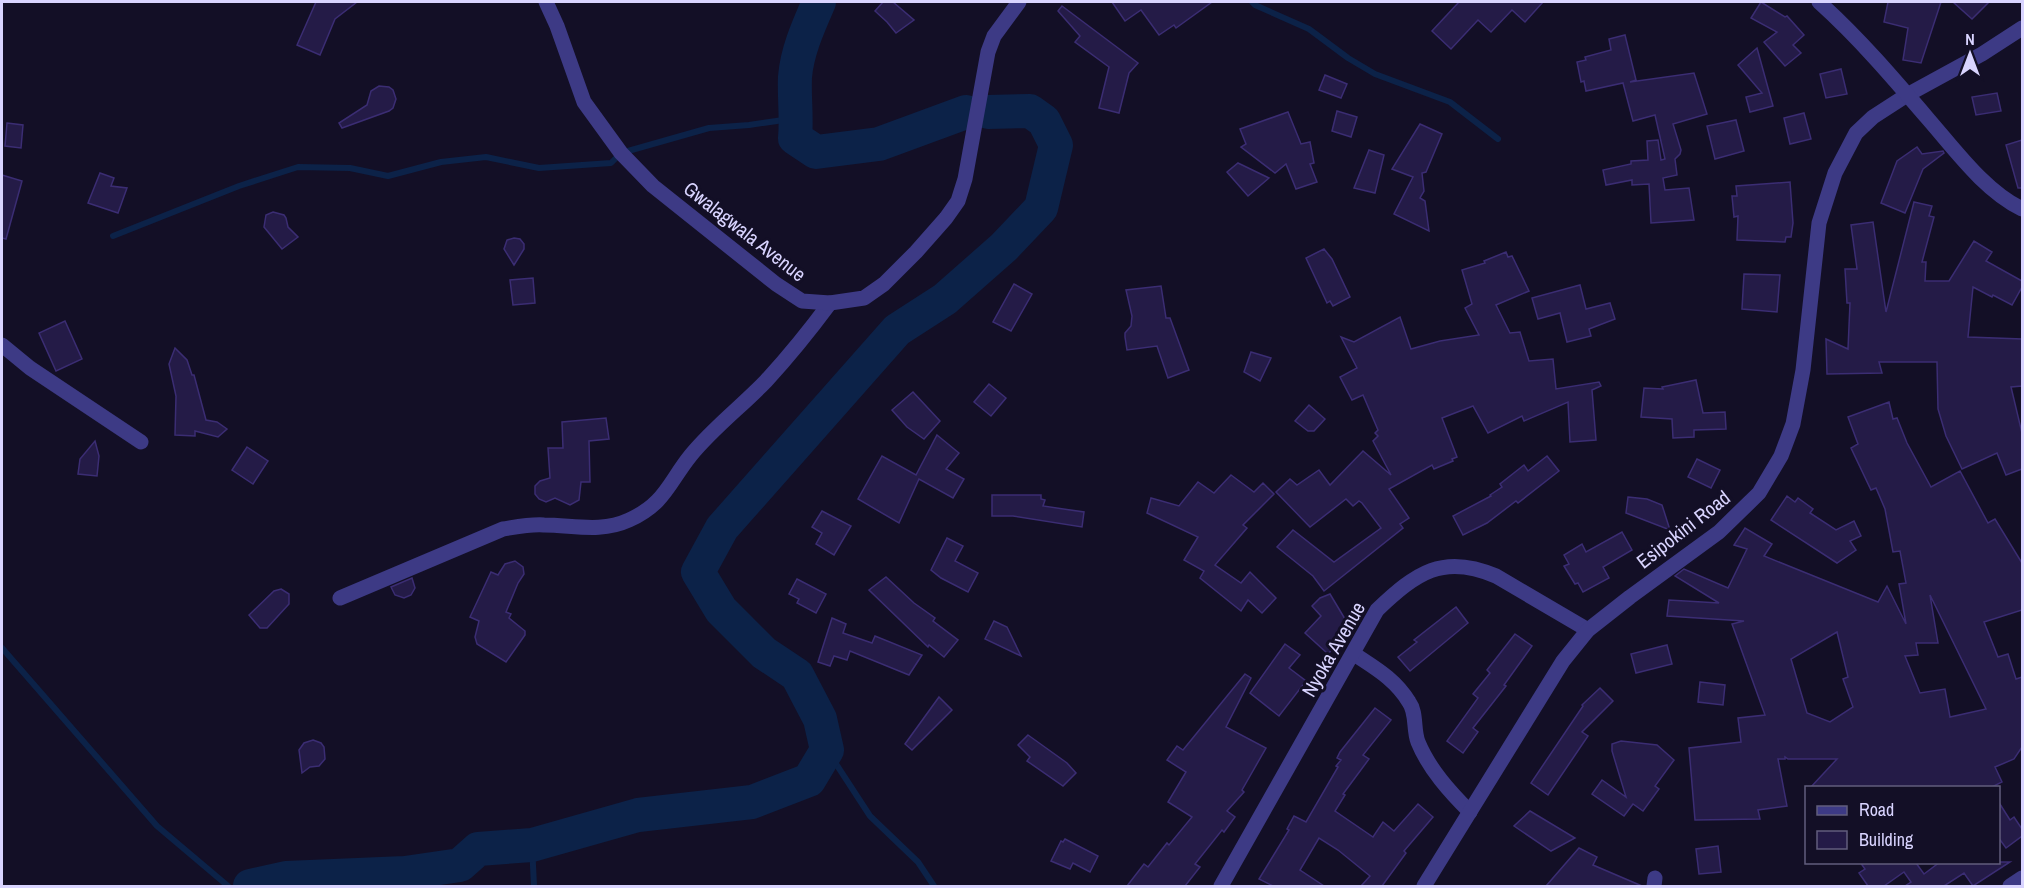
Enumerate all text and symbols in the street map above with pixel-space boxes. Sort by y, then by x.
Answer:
north arrow [1940,24,2000,84]
text: N [1965,28,1975,50]
street label: Gwalagwala Avenue [678,175,812,287]
street label: Esipokini Road [1631,484,1735,574]
street label: Nyoka Avenue [1295,597,1371,701]
legend [1805,786,2000,864]
text: Road [1859,797,1894,822]
text: Building [1859,827,1914,852]

